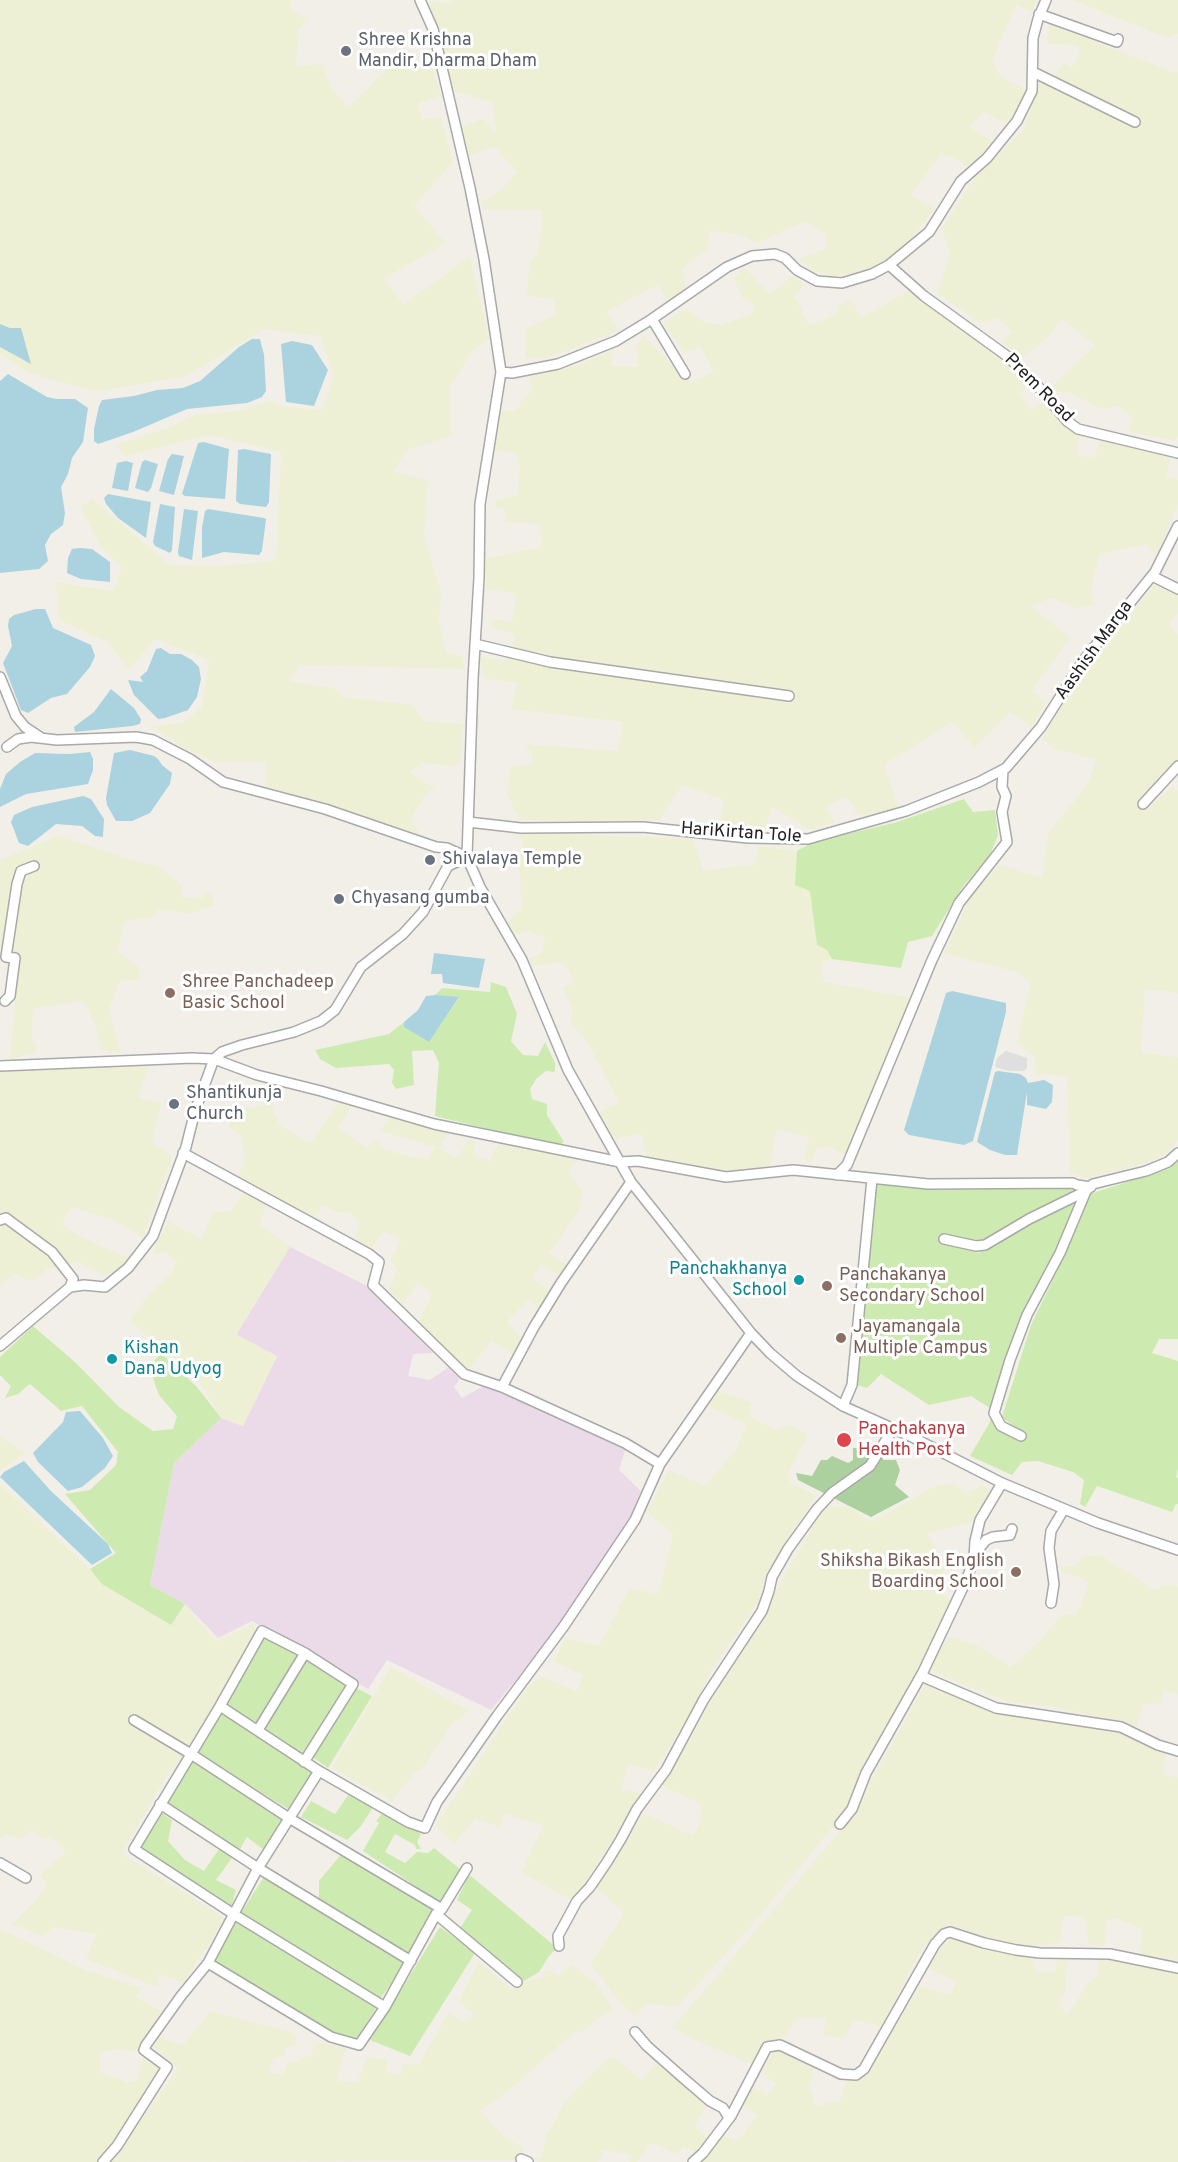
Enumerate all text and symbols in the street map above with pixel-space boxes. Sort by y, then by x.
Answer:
place label: Shree Krishna Mandir, Dharma Dham [358,30,537,72]
marker: Shree Krishna Mandir, Dharma Dham [339,44,353,58]
street label: Prem Road [999,350,1077,428]
street label: Aashish Marga [1052,597,1138,705]
street label: HariKirtan Tole [680,819,802,849]
place label: Shivalaya Temple [442,849,582,871]
marker: Shivalaya Temple [423,853,437,867]
place label: Chyasang gumba [351,888,490,910]
marker: Chyasang gumba [332,892,346,906]
place label: Shree Panchadeep Basic School [182,972,334,1014]
marker: Shree Panchadeep Basic School [163,986,177,1000]
place label: Shantikunja Church [186,1083,282,1126]
marker: Shantikunja Church [167,1097,181,1111]
place label: Panchakhanya School [669,1259,787,1302]
place label: Panchakanya Secondary School [839,1265,985,1308]
marker: Panchakhanya School [792,1273,806,1287]
marker: Panchakanya Secondary School [820,1279,834,1293]
place label: Jayamangala Multiple Campus [853,1317,988,1360]
marker: Jayamangala Multiple Campus [834,1331,848,1345]
place label: Kishan Dana Udyog [124,1338,222,1380]
marker: Kishan Dana Udyog [105,1352,119,1366]
place label: Panchakanya Health Post [858,1419,965,1462]
marker: Panchakanya Health Post [835,1431,853,1449]
place label: Shiksha Bikash English Boarding School [820,1551,1004,1594]
marker: Shiksha Bikash English Boarding School [1009,1565,1023,1579]

